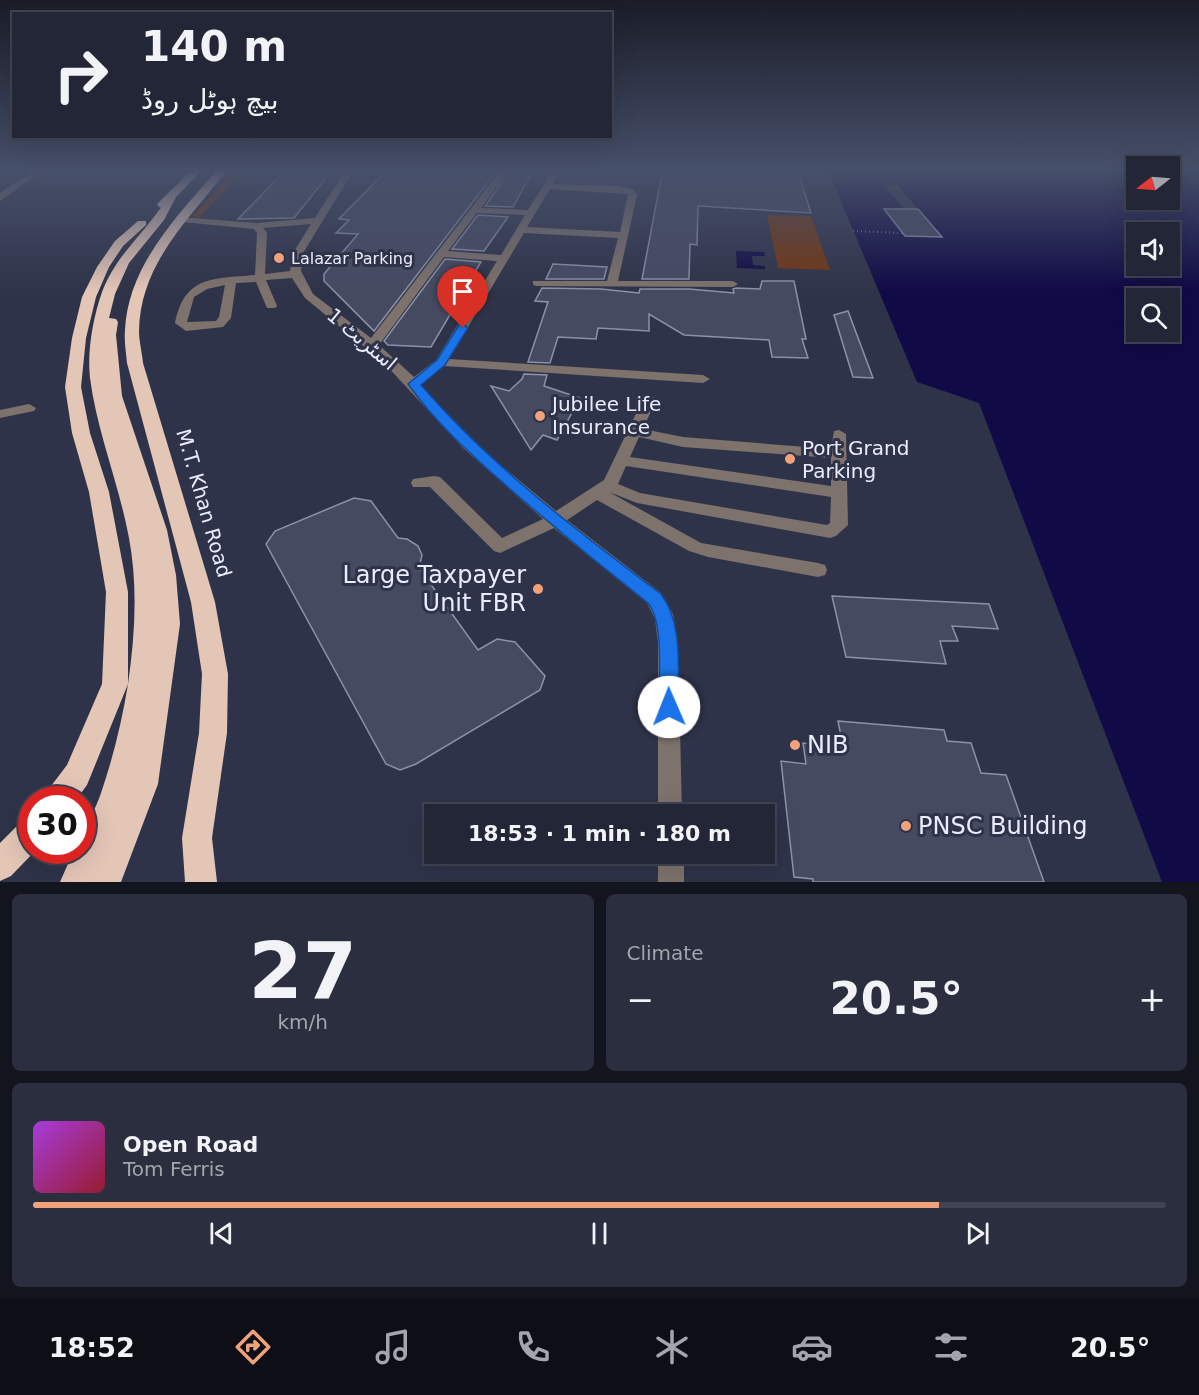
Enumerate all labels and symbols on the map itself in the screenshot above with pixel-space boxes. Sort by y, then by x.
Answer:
north arrow [1126,156,1180,210]
place label: Lalazar Parking [291,249,413,268]
marker: Lalazar Parking [272,251,286,265]
pin [437,266,488,328]
street label: اسٹریٹ 1 [322,303,402,375]
place label: Jubilee Life Insurance [550,392,661,439]
marker: Jubilee Life Insurance [533,409,547,423]
street label: M.T. Khan Road [171,426,237,580]
place label: Port Grand Parking [802,436,909,483]
marker: Port Grand Parking [783,452,797,466]
place label: Large Taxpayer Unit FBR [342,561,526,617]
marker: Large Taxpayer Unit FBR [531,582,545,596]
position arrow [637,675,701,739]
place label: NIB [807,731,849,759]
marker: NIB [788,738,802,752]
speed limit sign: 30 [18,786,96,864]
place label: PNSC Building [918,812,1087,840]
marker: PNSC Building [899,819,913,833]

